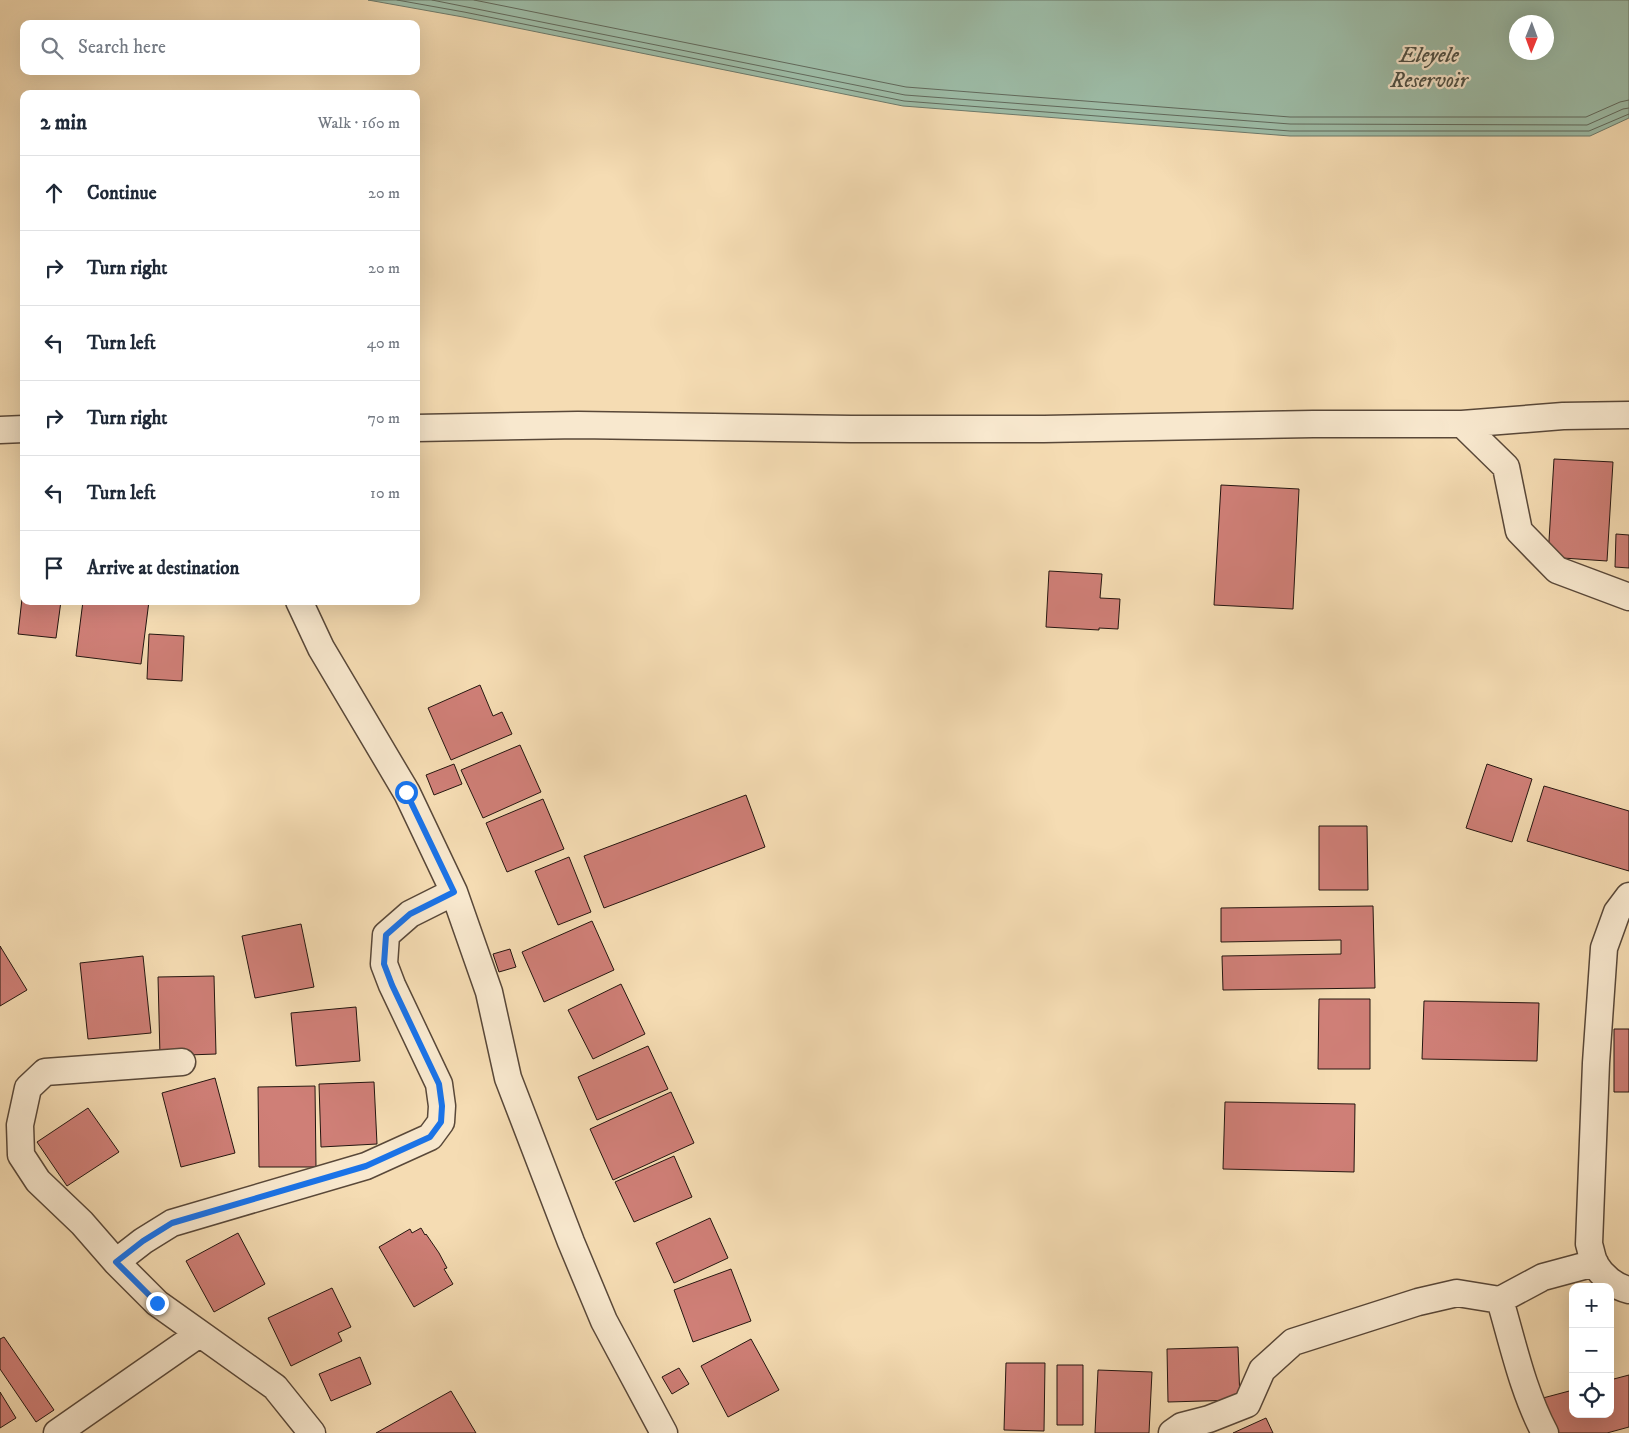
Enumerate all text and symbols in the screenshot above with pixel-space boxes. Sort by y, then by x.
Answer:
north arrow [1509,15,1554,60]
search box [20,20,420,75]
icon: search [38,34,66,62]
text: Search here [78,36,166,59]
water label: Eleyele Reservoir [1390,42,1470,94]
text: 2 min [40,110,87,136]
text: Walk · 160 m [318,113,400,133]
icon: ahead [40,179,68,207]
text: Continue [87,182,157,205]
text: 20 m [368,183,400,203]
icon: right [40,254,68,282]
text: Turn right [87,257,167,280]
text: 20 m [368,258,400,278]
icon: left [40,329,68,357]
text: Turn left [87,332,156,355]
text: 40 m [367,333,400,353]
icon: right [40,404,68,432]
text: Turn right [87,407,167,430]
text: 70 m [368,408,400,428]
icon: left [40,479,68,507]
text: Turn left [87,482,156,505]
text: 10 m [370,483,400,503]
icon: arrive [40,554,68,582]
text: Arrive at destination [87,557,239,580]
route start [395,781,418,804]
map controls [1569,1283,1614,1418]
button: + [1569,1283,1614,1328]
route end [146,1292,169,1315]
button: − [1569,1328,1614,1373]
button: locate [1569,1373,1614,1418]

